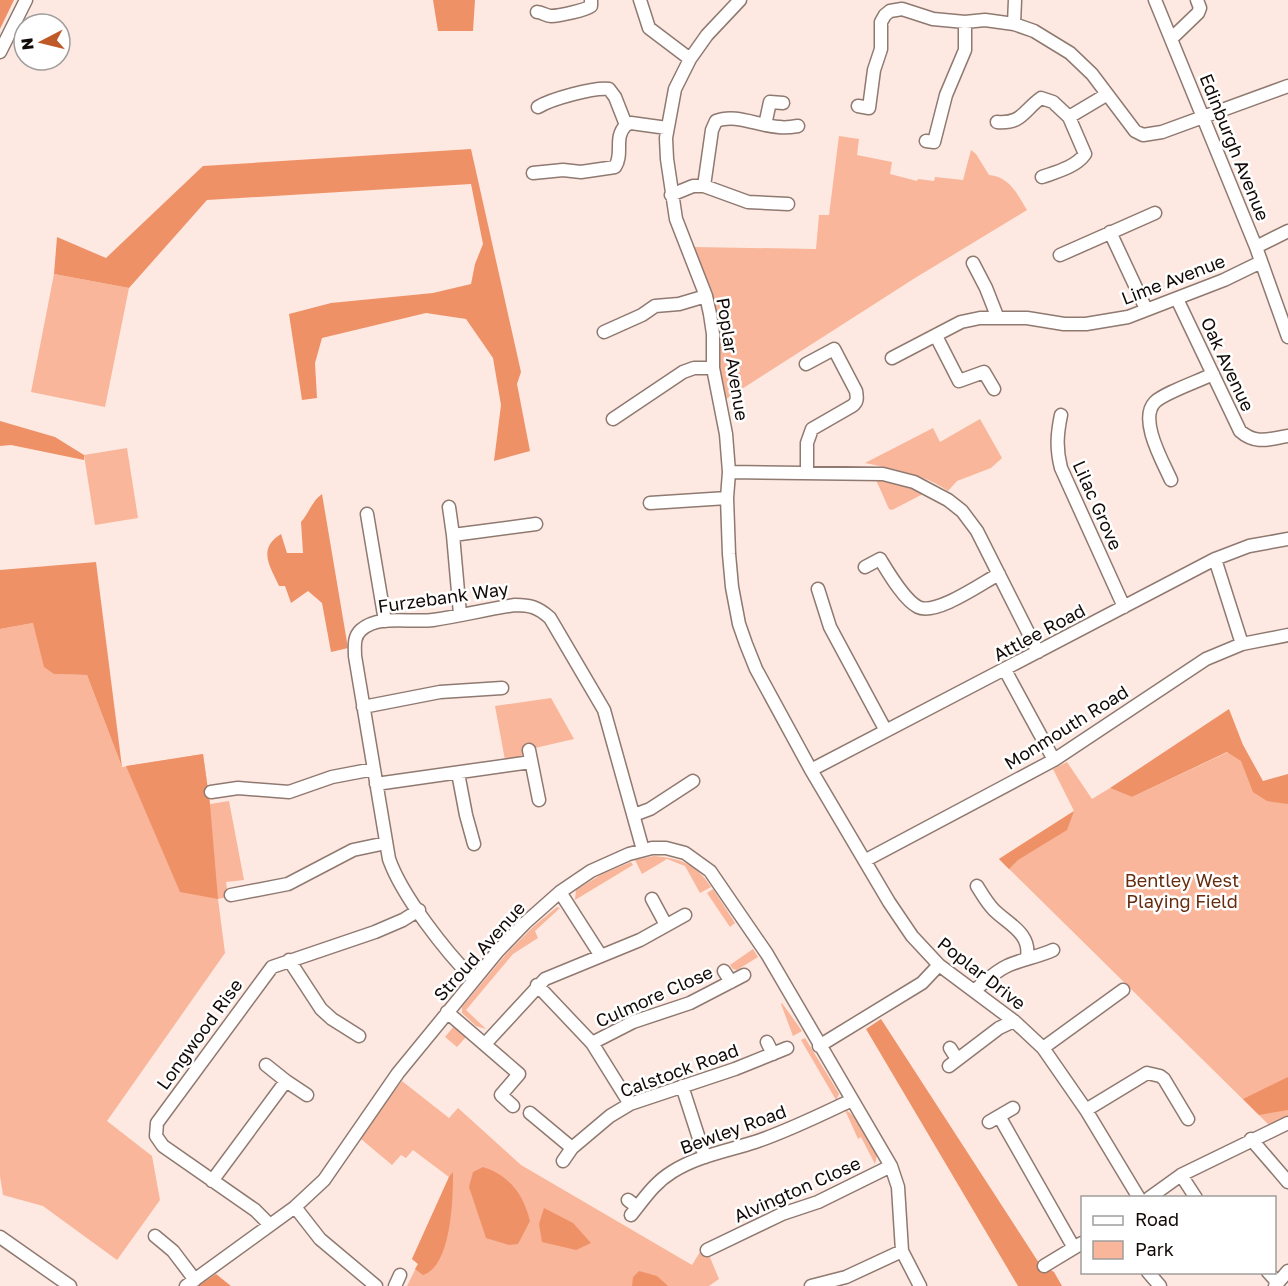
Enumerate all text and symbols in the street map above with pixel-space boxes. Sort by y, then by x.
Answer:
north arrow [12,12,72,72]
text: N [16,37,38,51]
street label: Edinburgh Avenue [1195,70,1275,224]
street label: Lime Avenue [1118,249,1228,309]
street label: Poplar Avenue [712,296,754,422]
street label: Oak Avenue [1197,313,1259,415]
street label: Lilac Grove [1069,457,1127,553]
street label: Furzebank Way [376,577,510,617]
street label: Attlee Road [989,599,1089,665]
street label: Monmouth Road [1000,680,1132,774]
park label: Bentley West Playing Field [1125,869,1239,912]
street label: Stroud Avenue [429,897,529,1005]
street label: Poplar Drive [934,932,1030,1014]
street label: Culmore Close [592,960,716,1032]
street label: Longwood Rise [151,974,247,1094]
street label: Calstock Road [617,1038,741,1102]
street label: Bewley Road [677,1100,789,1158]
street label: Alvington Close [730,1151,864,1227]
legend [1081,1196,1276,1274]
text: Road [1135,1208,1179,1230]
text: Park [1135,1238,1174,1260]

